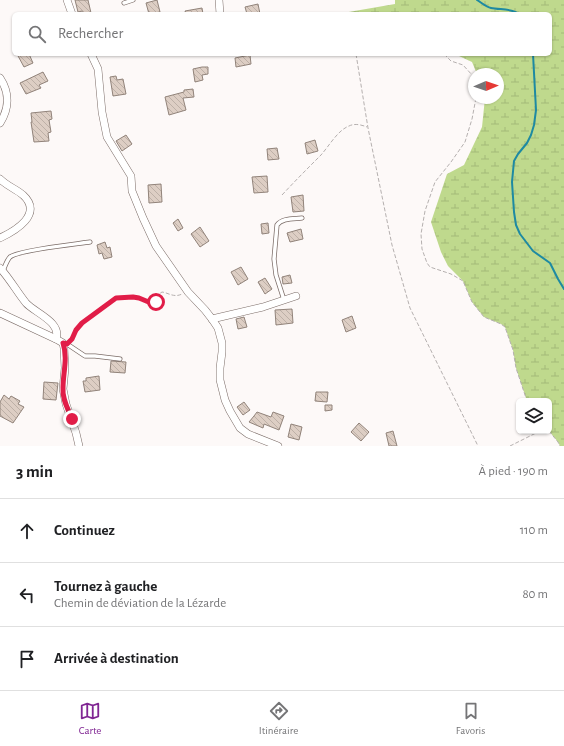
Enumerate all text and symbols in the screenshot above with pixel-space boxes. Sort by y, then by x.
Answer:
search box [12,12,552,56]
icon: search [26,23,48,45]
text: Rechercher [58,26,123,41]
north arrow [468,68,504,104]
route start [147,293,165,311]
map controls [516,398,552,434]
button: layers [516,398,552,434]
route end [63,410,81,428]
text: 3 min [16,463,53,480]
text: À pied · 190 m [479,465,548,478]
icon: ahead [16,520,38,542]
text: Continuez [54,523,115,538]
text: 110 m [520,524,548,537]
text: Tournez à gauche [54,579,157,594]
icon: left [16,584,38,606]
text: 80 m [522,588,548,601]
text: Chemin de déviation de la Lézarde [54,597,226,610]
icon: arrive [16,648,38,670]
text: Arrivée à destination [54,651,179,666]
tab: Carte [79,700,101,737]
tab: Itinéraire [259,700,298,737]
tab: Favoris [456,700,485,737]

